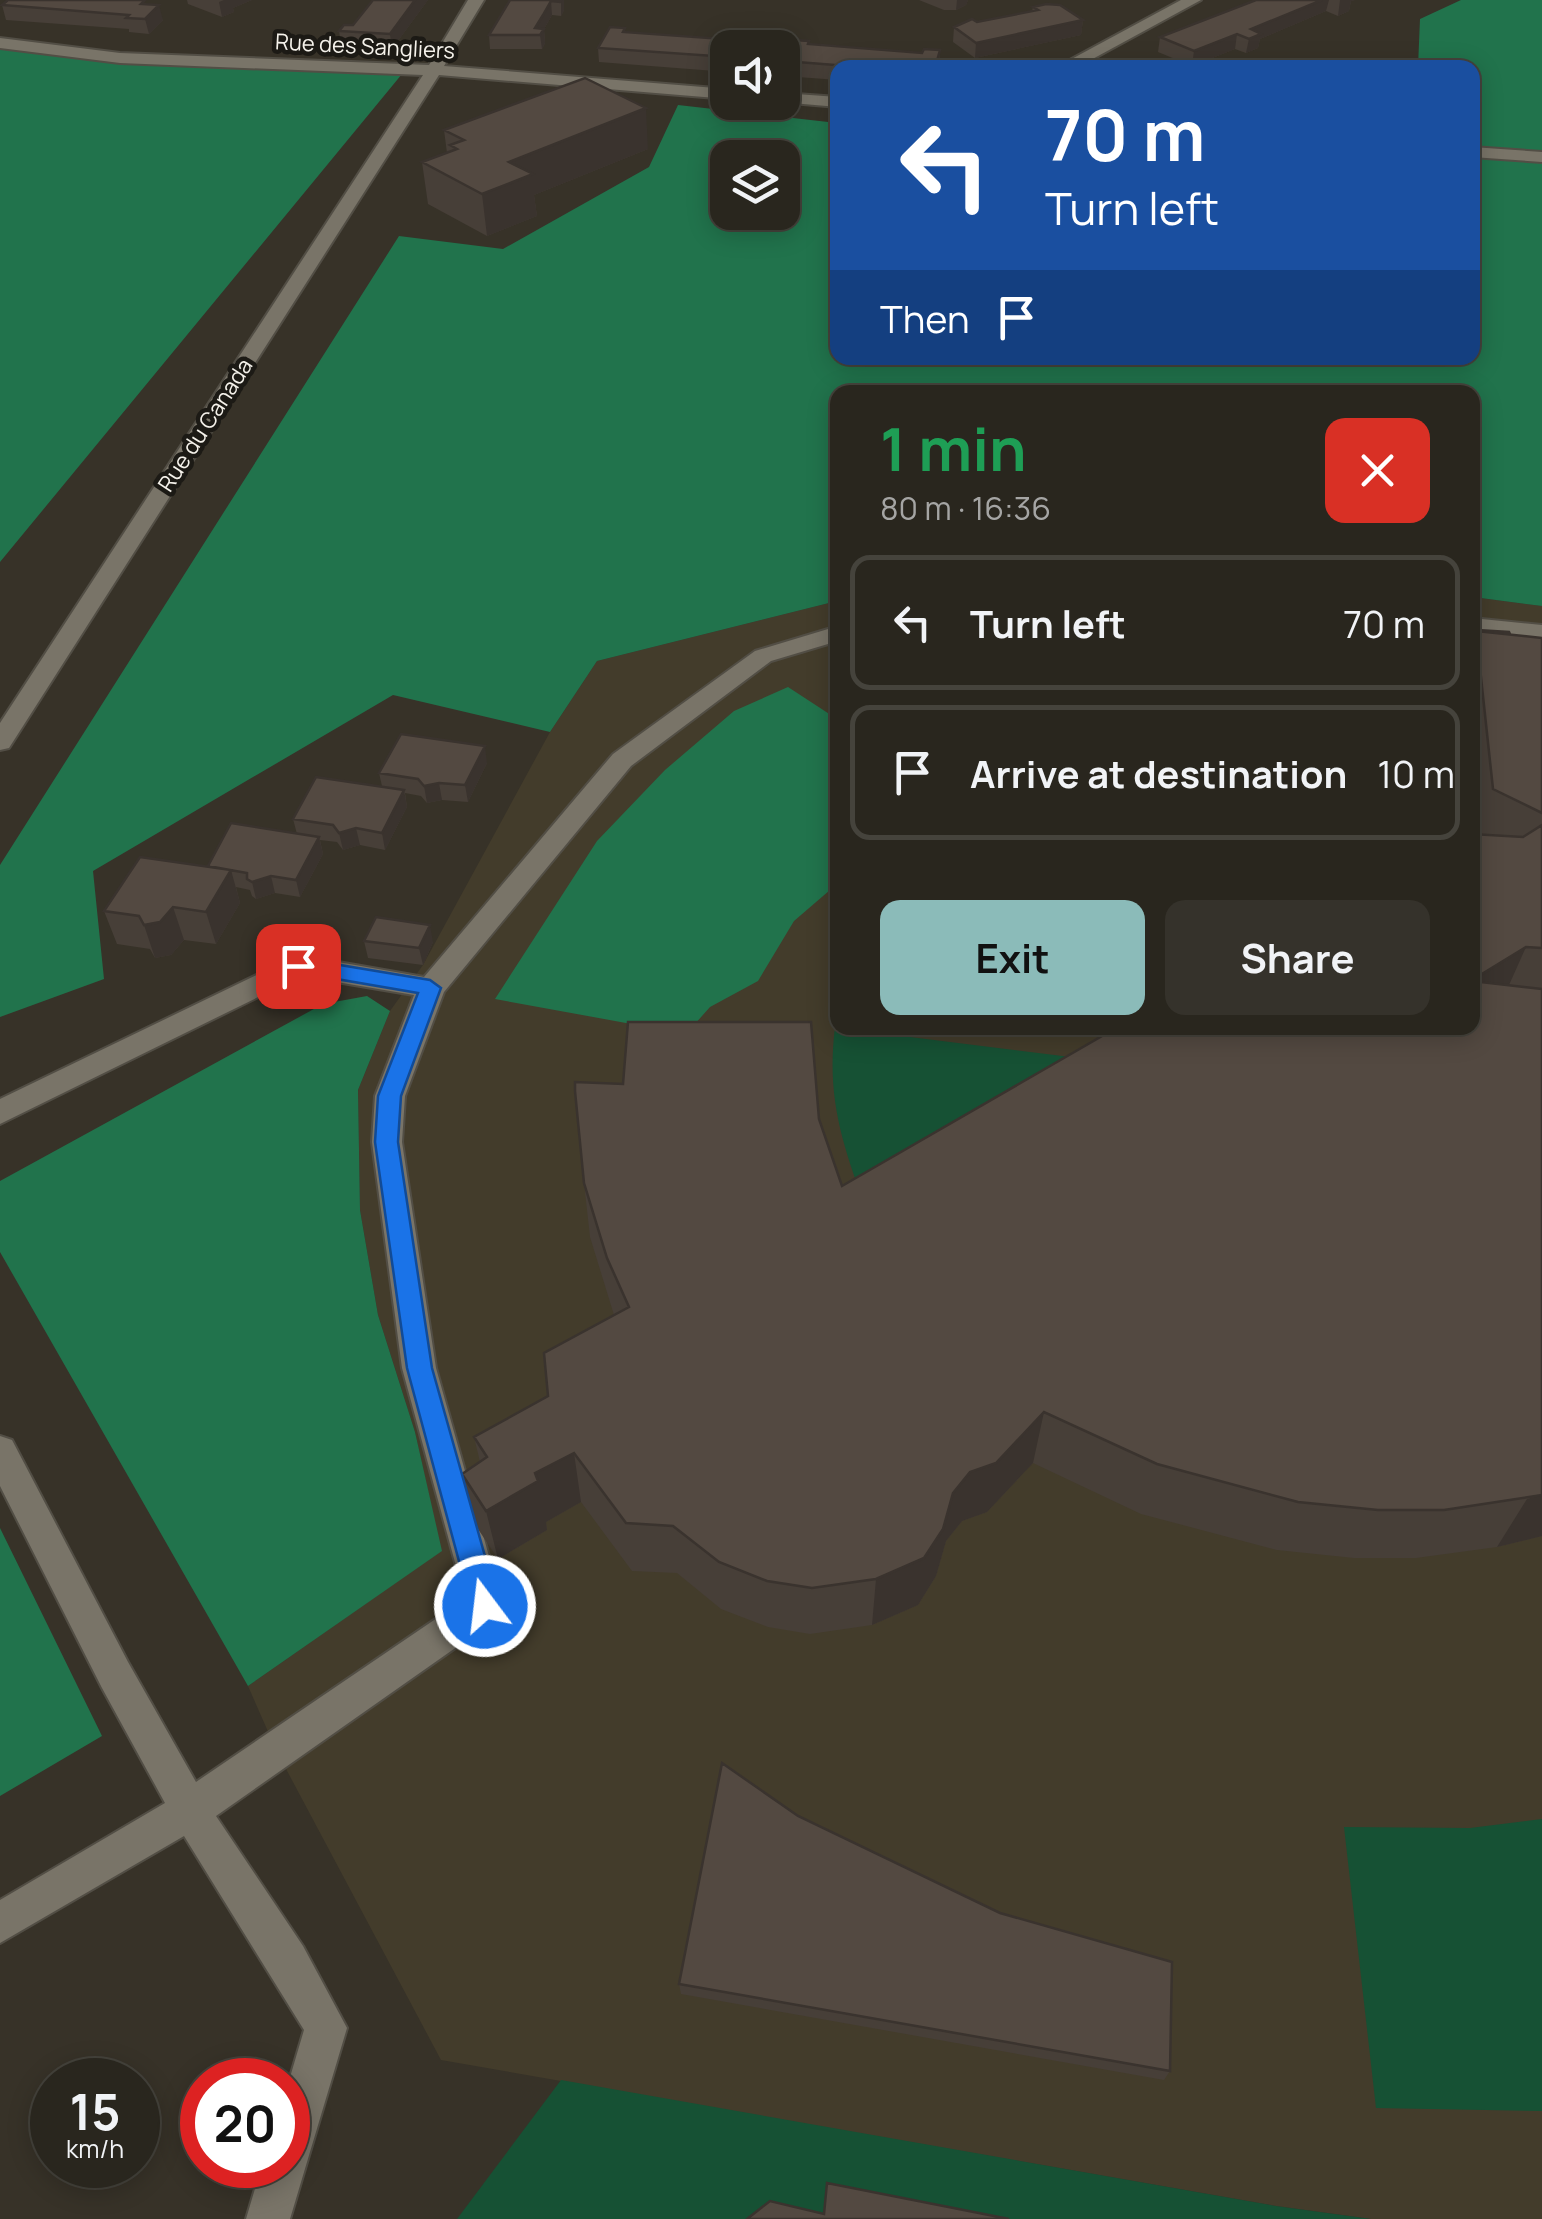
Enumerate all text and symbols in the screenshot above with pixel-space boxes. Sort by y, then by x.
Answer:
street label: Rue des Sangliers [274,26,456,66]
map controls [710,30,800,230]
button: sound [710,30,800,120]
text: 70 m [1045,86,1205,182]
icon: left [880,100,1010,230]
button: layers [710,140,800,230]
text: Turn left [1045,177,1219,239]
icon: arrive [989,290,1044,345]
text: Then [880,292,969,344]
street label: Rue du Canada [151,353,259,497]
text: 1 min [880,407,1027,489]
button: close [1325,418,1430,523]
text: 80 m · 16:36 [880,486,1051,530]
icon: left [885,595,940,650]
text: Turn left [970,597,1126,649]
text: 70 m [1343,597,1425,649]
icon: arrive [885,745,940,800]
text: Arrive at destination [970,747,1347,799]
text: 10 m [1377,747,1455,799]
button: Exit [880,900,1145,1015]
button: Share [1165,900,1430,1015]
pin [256,924,341,1009]
icon: arrive [271,939,326,994]
position arrow [433,1554,537,1658]
speed limit sign: 20 [180,2058,310,2188]
text: 15 [69,2077,121,2145]
text: km/h [66,2131,124,2166]

